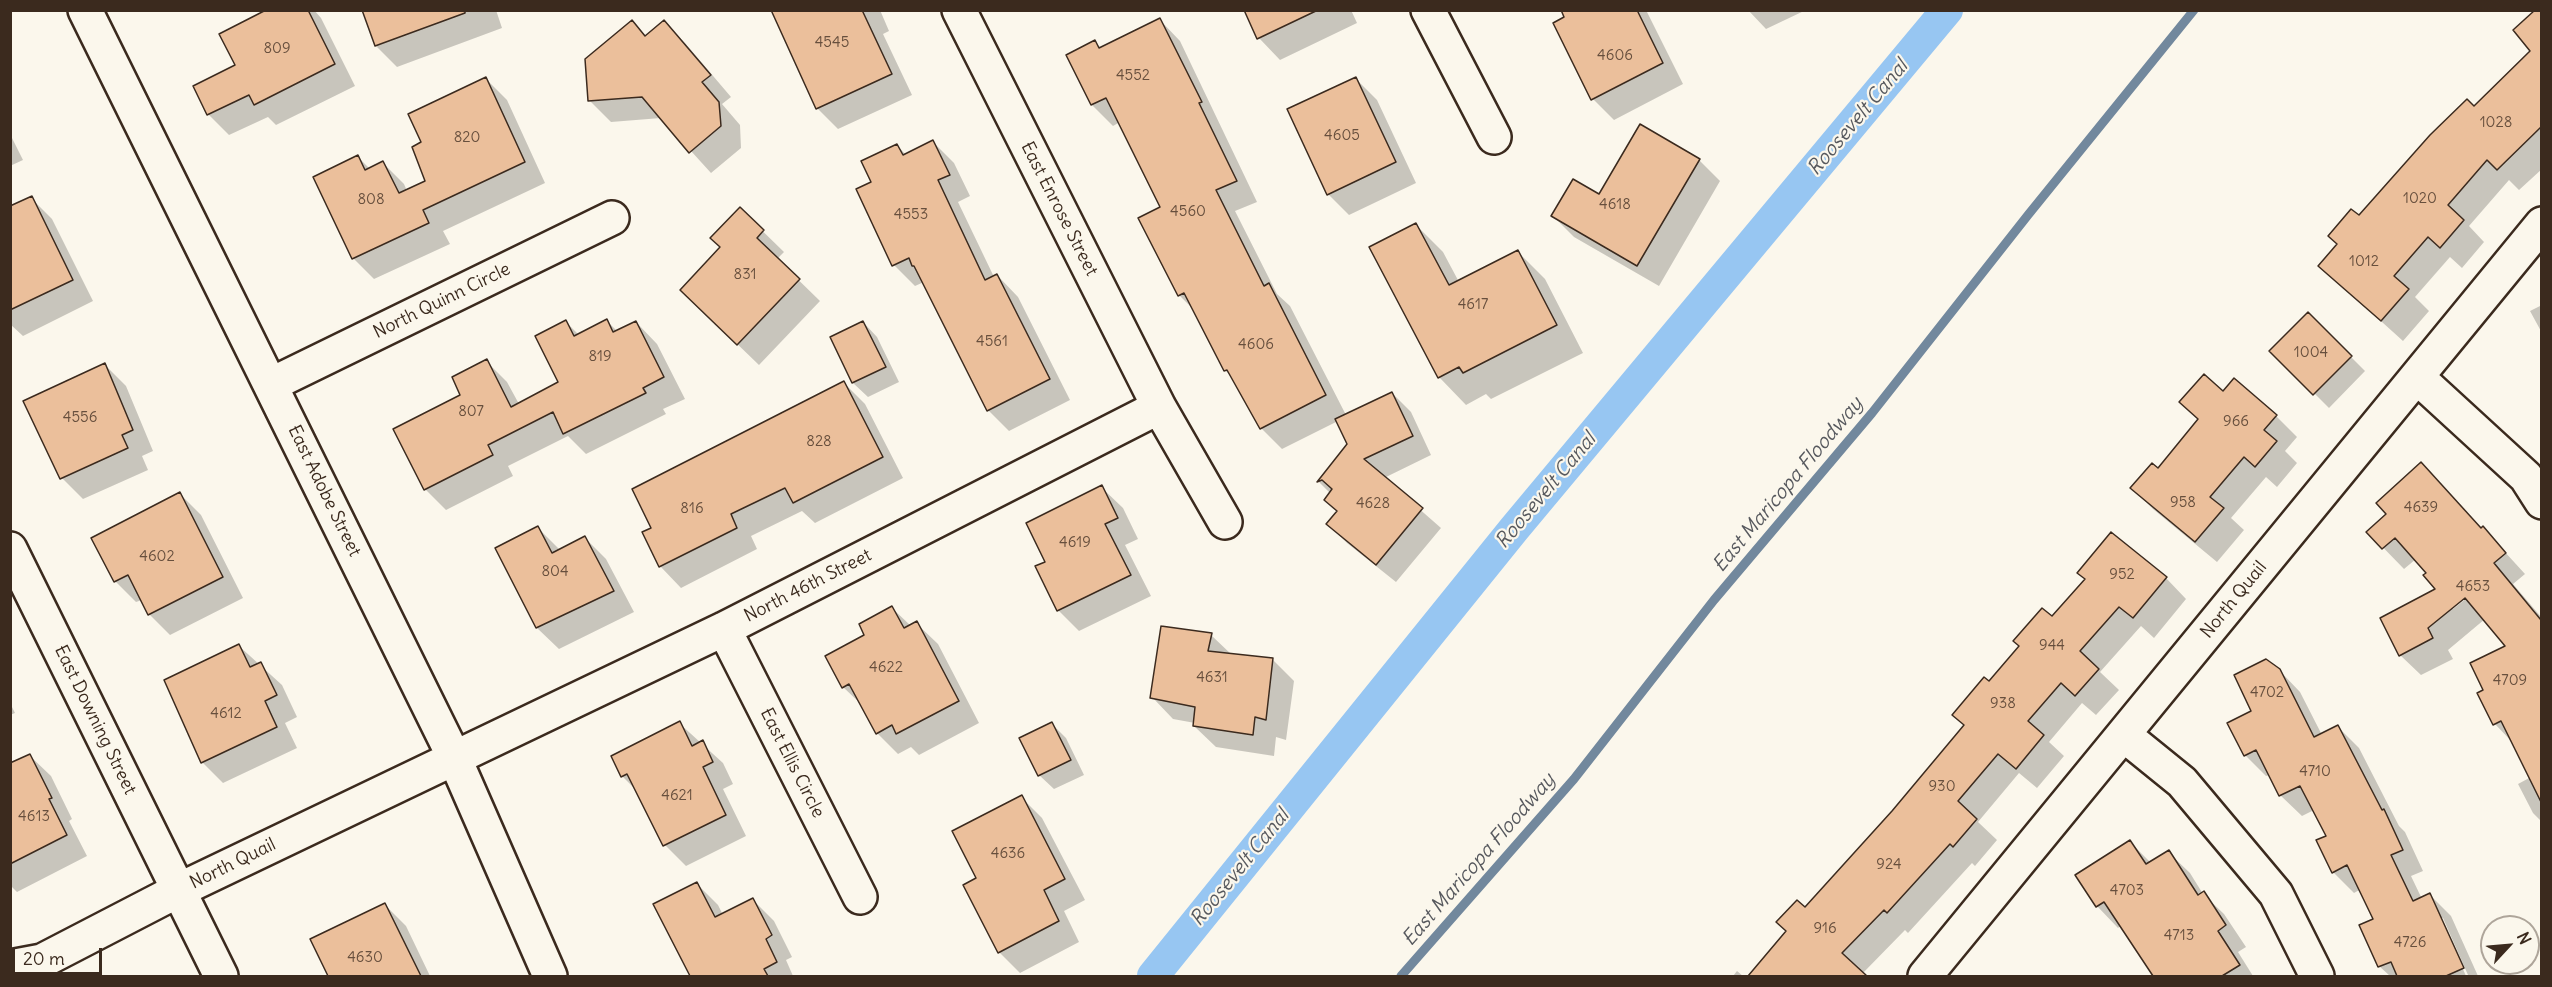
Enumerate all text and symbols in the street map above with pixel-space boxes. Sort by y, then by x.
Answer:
house number: 4545 [815,34,849,52]
house number: 809 [263,40,291,58]
house number: 4606 [1597,47,1633,65]
water label: Roosevelt Canal [1803,55,1913,181]
house number: 4552 [1116,67,1150,85]
house number: 1028 [2480,114,2512,132]
house number: 4605 [1324,127,1360,145]
house number: 820 [454,129,480,147]
street label: East Enrose Street [1016,138,1102,280]
house number: 1020 [2403,190,2437,208]
house number: 808 [357,191,385,209]
house number: 4618 [1599,196,1631,214]
house number: 4560 [1170,203,1206,221]
house number: 4553 [894,206,928,224]
house number: 1012 [2349,253,2379,271]
street label: North Quinn Circle [370,258,514,344]
house number: 831 [734,266,756,284]
house number: 4617 [1458,296,1488,314]
house number: 4561 [976,333,1008,351]
house number: 4606 [1238,336,1274,354]
house number: 1004 [2294,344,2328,362]
house number: 819 [588,348,612,366]
water label: East Maricopa Floodway [1708,393,1868,577]
house number: 807 [458,403,484,421]
house number: 4556 [63,409,97,427]
house number: 966 [2223,413,2249,431]
street label: East Adobe Street [283,422,365,560]
water label: Roosevelt Canal [1491,428,1601,554]
house number: 828 [806,433,832,451]
house number: 958 [2170,494,2196,512]
house number: 4628 [1356,495,1390,513]
house number: 4639 [2404,499,2438,517]
house number: 816 [680,500,704,518]
house number: 4619 [1059,534,1091,552]
street label: North 46th Street [741,545,875,627]
house number: 4602 [139,548,175,566]
street label: North Quail [2196,557,2272,643]
house number: 804 [541,563,569,581]
house number: 952 [2109,566,2135,584]
house number: 4653 [2456,578,2490,596]
house number: 944 [2039,637,2065,655]
street label: East Downing Street [49,642,141,798]
house number: 4622 [869,659,903,677]
house number: 4631 [1196,669,1228,687]
house number: 4709 [2493,672,2527,690]
house number: 4702 [2250,684,2284,702]
house number: 938 [1990,695,2016,713]
house number: 4612 [210,705,242,723]
street label: East Ellis Circle [755,705,829,821]
house number: 4710 [2299,763,2331,781]
water label: East Maricopa Floodway [1397,769,1561,951]
house number: 930 [1928,778,1956,796]
house number: 4621 [661,787,693,805]
water label: Roosevelt Canal [1186,805,1294,931]
house number: 4613 [18,808,50,826]
street label: North Quail [187,834,279,894]
house number: 4636 [991,845,1025,863]
house number: 924 [1876,856,1902,874]
house number: 4703 [2110,882,2144,900]
north arrow [2480,915,2540,975]
house number: 916 [1813,920,1837,938]
house number: 4713 [2164,927,2194,945]
text: N [2513,929,2536,947]
house number: 4726 [2394,934,2426,952]
scale bar [15,936,105,974]
text: 20 m [23,947,65,970]
house number: 4630 [347,949,383,967]

